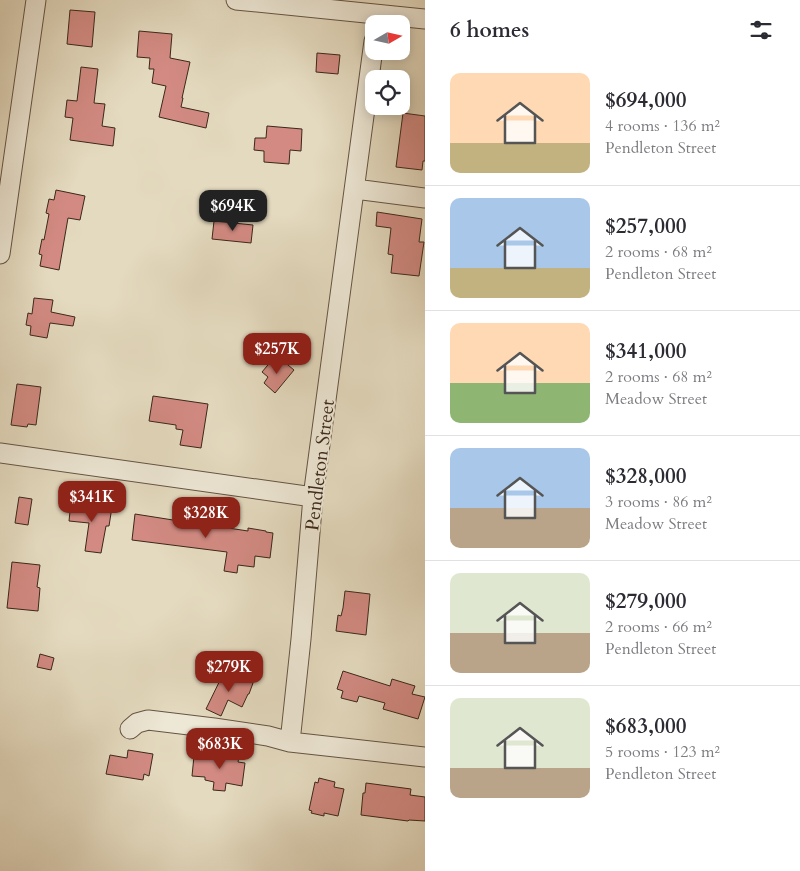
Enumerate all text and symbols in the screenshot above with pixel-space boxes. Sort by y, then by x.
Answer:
north arrow [365,15,410,60]
map controls [365,15,410,115]
text: 6 homes [450,16,529,45]
icon: filters [747,16,775,44]
button: locate [365,70,410,115]
text: $694,000 [605,86,686,115]
icon: home [490,93,550,153]
text: 4 rooms · 136 m² [605,115,720,137]
text: Pendleton Street [605,137,716,159]
pin: $694K [198,190,268,232]
text: $694K [210,195,256,217]
text: $257,000 [605,212,686,241]
icon: home [490,218,550,278]
text: 2 rooms · 68 m² [605,241,712,263]
text: Pendleton Street [605,263,716,285]
pin: $257K [242,332,312,375]
text: $341,000 [605,337,686,366]
text: $257K [254,338,300,360]
icon: home [490,343,550,403]
text: 2 rooms · 68 m² [605,366,712,388]
text: Meadow Street [605,388,707,410]
street label: Pendleton Street [299,398,341,532]
text: $328,000 [605,462,686,491]
icon: home [490,468,550,528]
pin: $341K [57,480,127,523]
text: $341K [69,486,115,508]
text: 3 rooms · 86 m² [605,491,712,513]
pin: $328K [171,496,241,539]
text: $328K [183,502,229,524]
text: Meadow Street [605,513,707,535]
text: $279,000 [605,587,686,616]
icon: home [490,593,550,653]
text: 2 rooms · 66 m² [605,616,712,638]
text: Pendleton Street [605,638,716,660]
pin: $279K [194,650,264,693]
text: $279K [206,656,252,678]
text: $683,000 [605,712,686,741]
icon: home [490,718,550,778]
pin: $683K [185,728,255,770]
text: $683K [197,733,243,755]
text: 5 rooms · 123 m² [605,741,720,763]
text: Pendleton Street [605,763,716,785]

